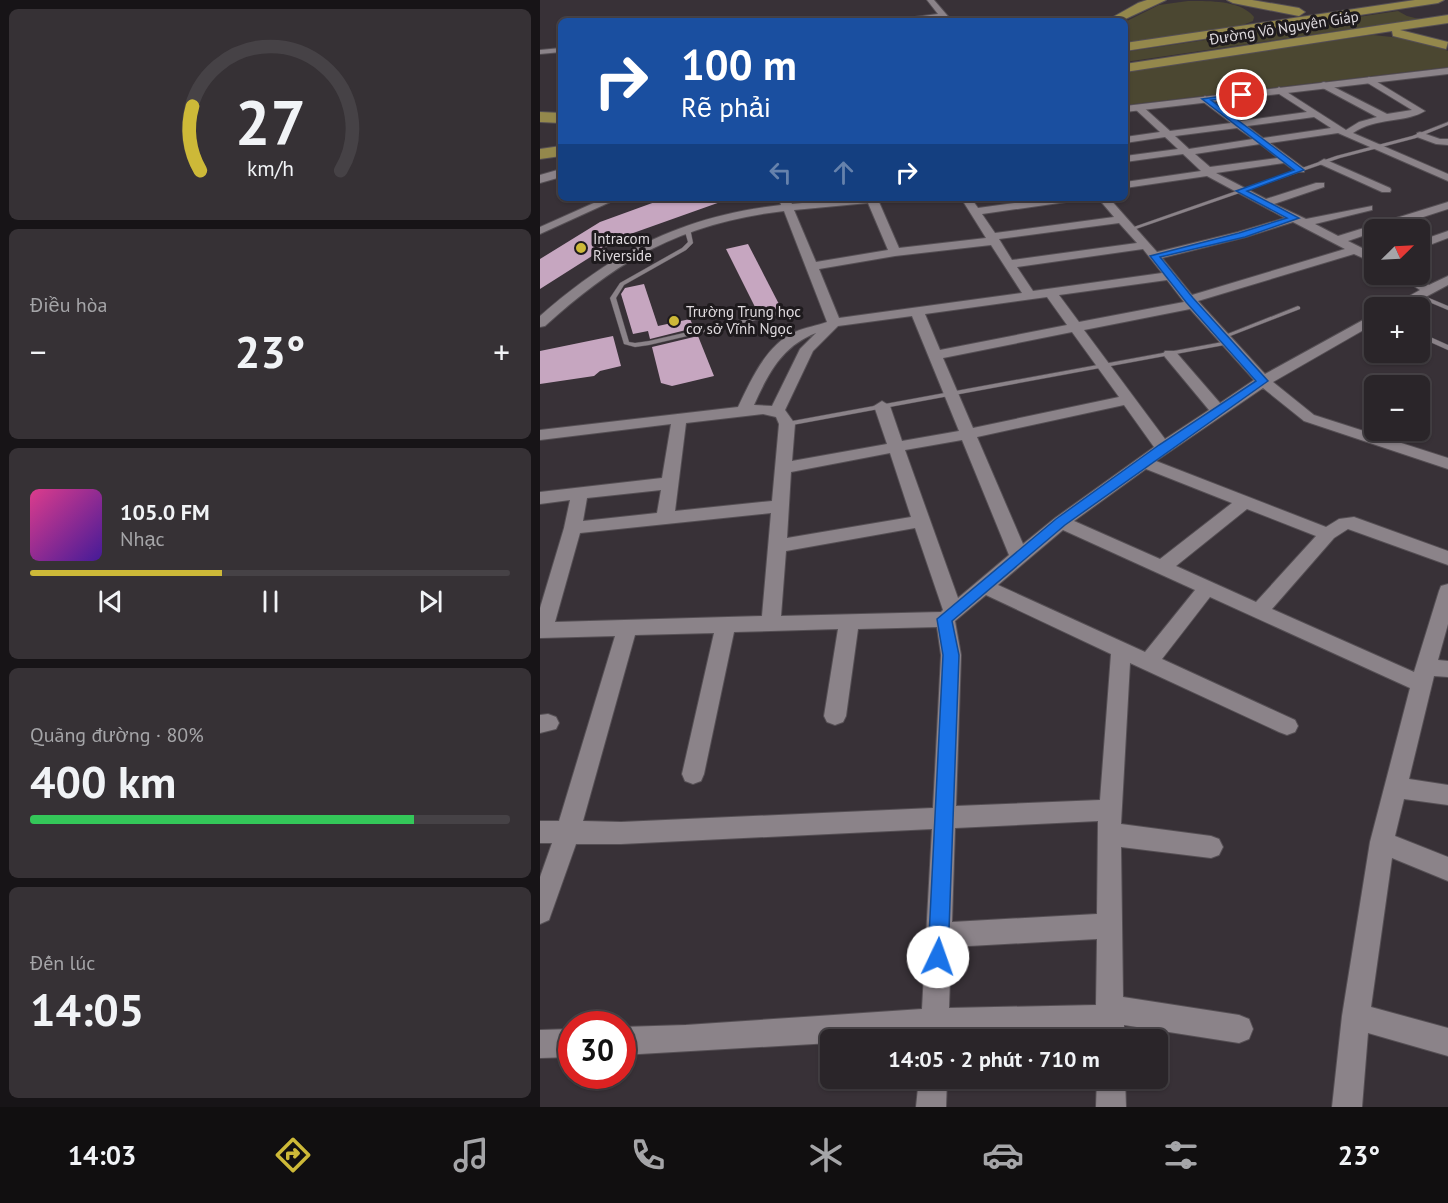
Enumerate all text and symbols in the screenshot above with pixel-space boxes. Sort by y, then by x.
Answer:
street label: Đường Võ Nguyên Giáp [1207,6,1360,49]
text: 100 m [681,37,797,92]
icon: right [582,42,660,120]
pin [1216,69,1267,120]
icon: arrive [1225,78,1258,111]
text: 27 [235,81,305,162]
text: Rẽ phải [681,90,771,124]
text: km/h [246,155,293,183]
icon: left [764,156,797,189]
icon: ahead [827,156,860,189]
icon: right [890,156,923,189]
north arrow [1364,219,1430,285]
map controls [1364,219,1430,441]
place label: Intracom Riverside [593,229,652,265]
marker: Intracom Riverside [574,241,588,255]
text: Điều hòa [30,292,107,318]
button: + [1364,297,1430,363]
place label: Trường Trung học cơ sở Vĩnh Ngọc [686,302,801,338]
marker: Trường Trung học cơ sở Vĩnh Ngọc [667,314,681,328]
text: 23° [235,322,305,380]
text: − [30,330,47,373]
text: + [493,330,510,373]
button: − [1364,375,1430,441]
text: 105.0 FM [120,498,210,526]
text: Nhạc [120,526,165,552]
icon: previous [94,585,127,618]
icon: pause [254,585,287,618]
icon: next [414,585,447,618]
text: Quãng đường · 80% [30,722,204,748]
text: 400 km [30,752,176,810]
position arrow [906,925,970,989]
text: Đến lúc [30,950,95,976]
text: 14:05 [30,980,144,1038]
speed limit sign: 30 [558,1011,636,1089]
text: 14:05 · 2 phút · 710 m [888,1045,1100,1073]
icon: directions [272,1134,314,1176]
icon: music [450,1134,492,1176]
icon: phone [627,1134,669,1176]
icon: climate [805,1134,847,1176]
icon: car [982,1134,1024,1176]
icon: filters [1160,1134,1202,1176]
text: 14:03 [68,1138,136,1172]
text: 23° [1338,1138,1380,1172]

